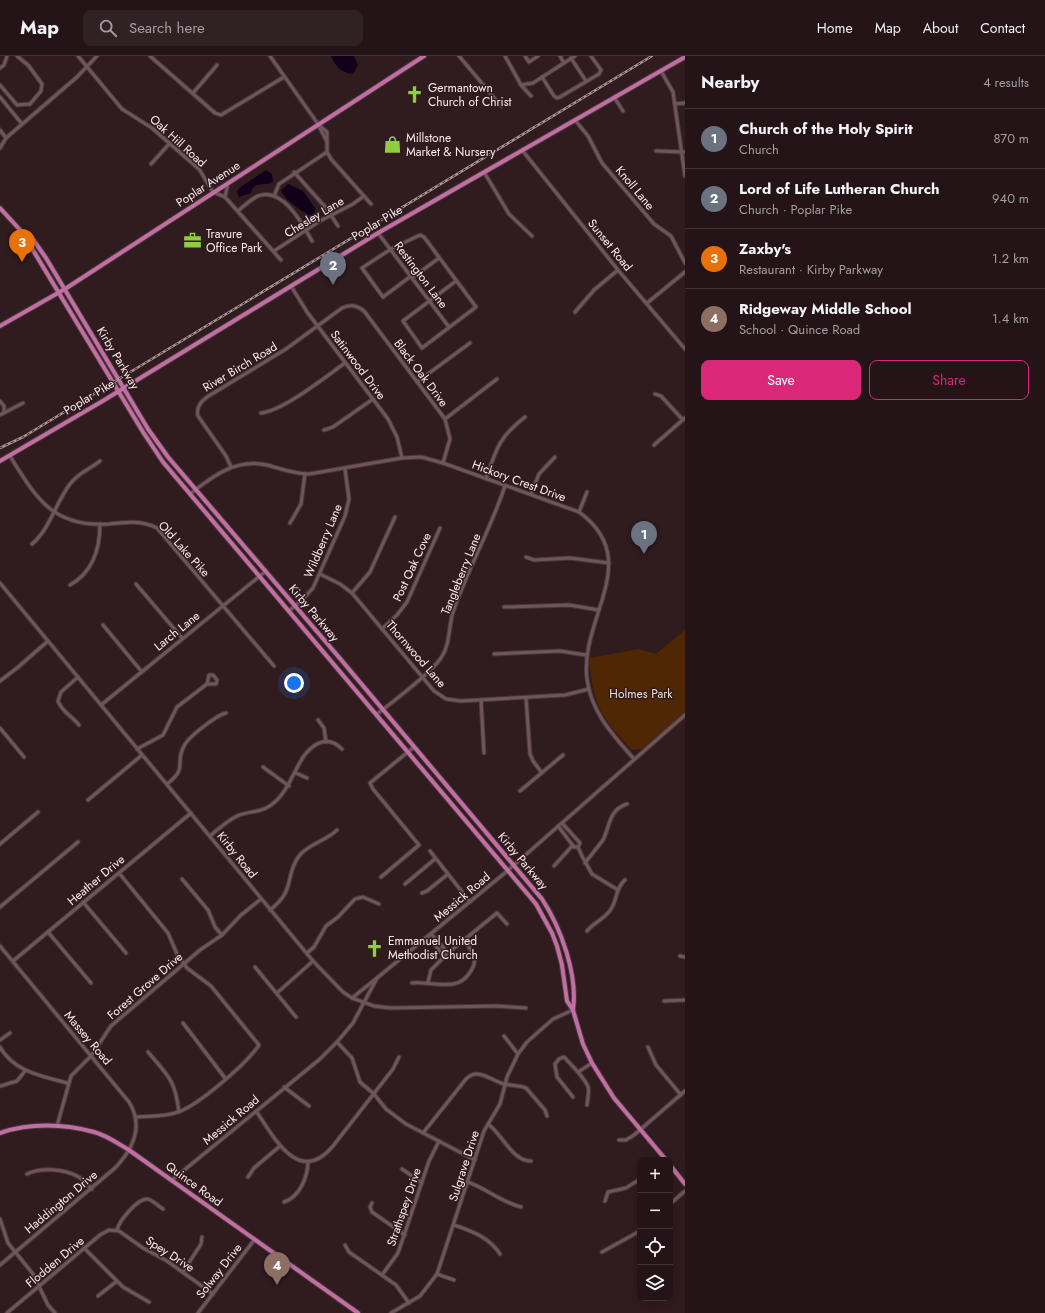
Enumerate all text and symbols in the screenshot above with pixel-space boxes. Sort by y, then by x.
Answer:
search box [83,10,363,46]
text: Map [20,14,59,41]
icon: search [97,17,119,39]
text: Search here [129,17,205,39]
text: Home [817,18,853,38]
text: Map [875,18,901,38]
text: About [923,18,958,38]
text: Contact [980,18,1025,38]
text: Nearby [701,70,759,94]
text: 4 results [983,73,1029,92]
place label: Germantown Church of Christ [428,79,512,111]
church icon: Germantown Church of Christ [405,85,425,105]
street label: Oak Hill Road [146,111,210,171]
text: Church of the Holy Spirit [739,118,913,140]
place label: Millstone Market & Nursery [406,129,496,161]
text: 1 [711,129,717,148]
text: 870 m [993,129,1029,148]
shop icon: Millstone Market & Nursery [383,135,403,155]
text: Church [739,140,779,159]
street label: Poplar Avenue [172,157,244,211]
street label: Knoll Lane [611,162,659,214]
text: Lord of Life Lutheran Church [739,178,940,200]
text: 2 [710,189,718,208]
text: 940 m [992,189,1029,208]
street label: Chesley Lane [281,192,347,242]
text: Church · Poplar Pike [739,200,852,219]
street label: Poplar Pike [348,201,406,245]
street label: Sunset Road [583,215,637,275]
place label: Travure Office Park [206,225,263,257]
pin: 3 [9,229,35,262]
office icon: Travure Office Park [183,231,203,251]
street label: Restington Lane [390,238,452,312]
text: Zaxby's [739,238,791,260]
text: 3 [710,249,718,268]
text: 1.2 km [992,249,1029,268]
pin: 2 [320,252,346,285]
text: Restaurant · Kirby Parkway [739,260,883,279]
text: Ridgeway Middle School [739,298,912,320]
text: 4 [709,309,719,328]
text: 1.4 km [992,309,1029,328]
text: School · Quince Road [739,320,860,339]
street label: Kirby Parkway [92,323,144,393]
street label: Satinwood Drive [326,327,390,403]
street label: Black Oak Drive [390,335,452,411]
street label: River Birch Road [199,338,281,396]
button: Save [701,360,861,400]
button: Share [869,360,1029,400]
street label: Poplar Pike [60,375,118,419]
street label: Hickory Crest Drive [470,456,568,506]
street label: Wildberry Lane [299,501,347,581]
street label: Old Lake Pike [154,517,214,581]
pin: 1 [631,521,657,554]
street label: Post Oak Cove [388,530,436,604]
street label: Tangleberry Lane [436,531,486,617]
street label: Kirby Parkway [285,580,344,646]
street label: Larch Lane [150,607,204,655]
street label: Thornwood Lane [382,616,450,692]
your location [284,673,304,693]
park label: Holmes Park [609,685,673,703]
street label: Kirby Road [213,828,261,882]
street label: Kirby Parkway [494,828,553,894]
street label: Heather Drive [63,851,129,909]
street label: Messick Road [430,868,494,926]
place label: Emmanuel United Methodist Church [388,932,478,964]
church icon: Emmanuel United Methodist Church [365,938,385,958]
street label: Forest Grove Drive [103,948,187,1024]
street label: Massey Road [60,1007,116,1069]
street label: Messick Road [199,1091,263,1149]
street label: Sulgrave Drive [444,1128,484,1204]
street label: Quince Road [162,1157,226,1211]
map controls [637,1157,673,1301]
button: + [637,1157,673,1193]
street label: Strathspey Drive [382,1165,426,1249]
street label: Haddington Drive [21,1166,101,1238]
button: − [637,1193,673,1229]
button: locate [637,1229,673,1265]
street label: Spey Drive [142,1231,198,1277]
street label: Flodden Drive [22,1232,88,1292]
street label: Solway Drive [192,1240,246,1302]
pin: 4 [264,1252,290,1285]
button: layers [637,1265,673,1301]

